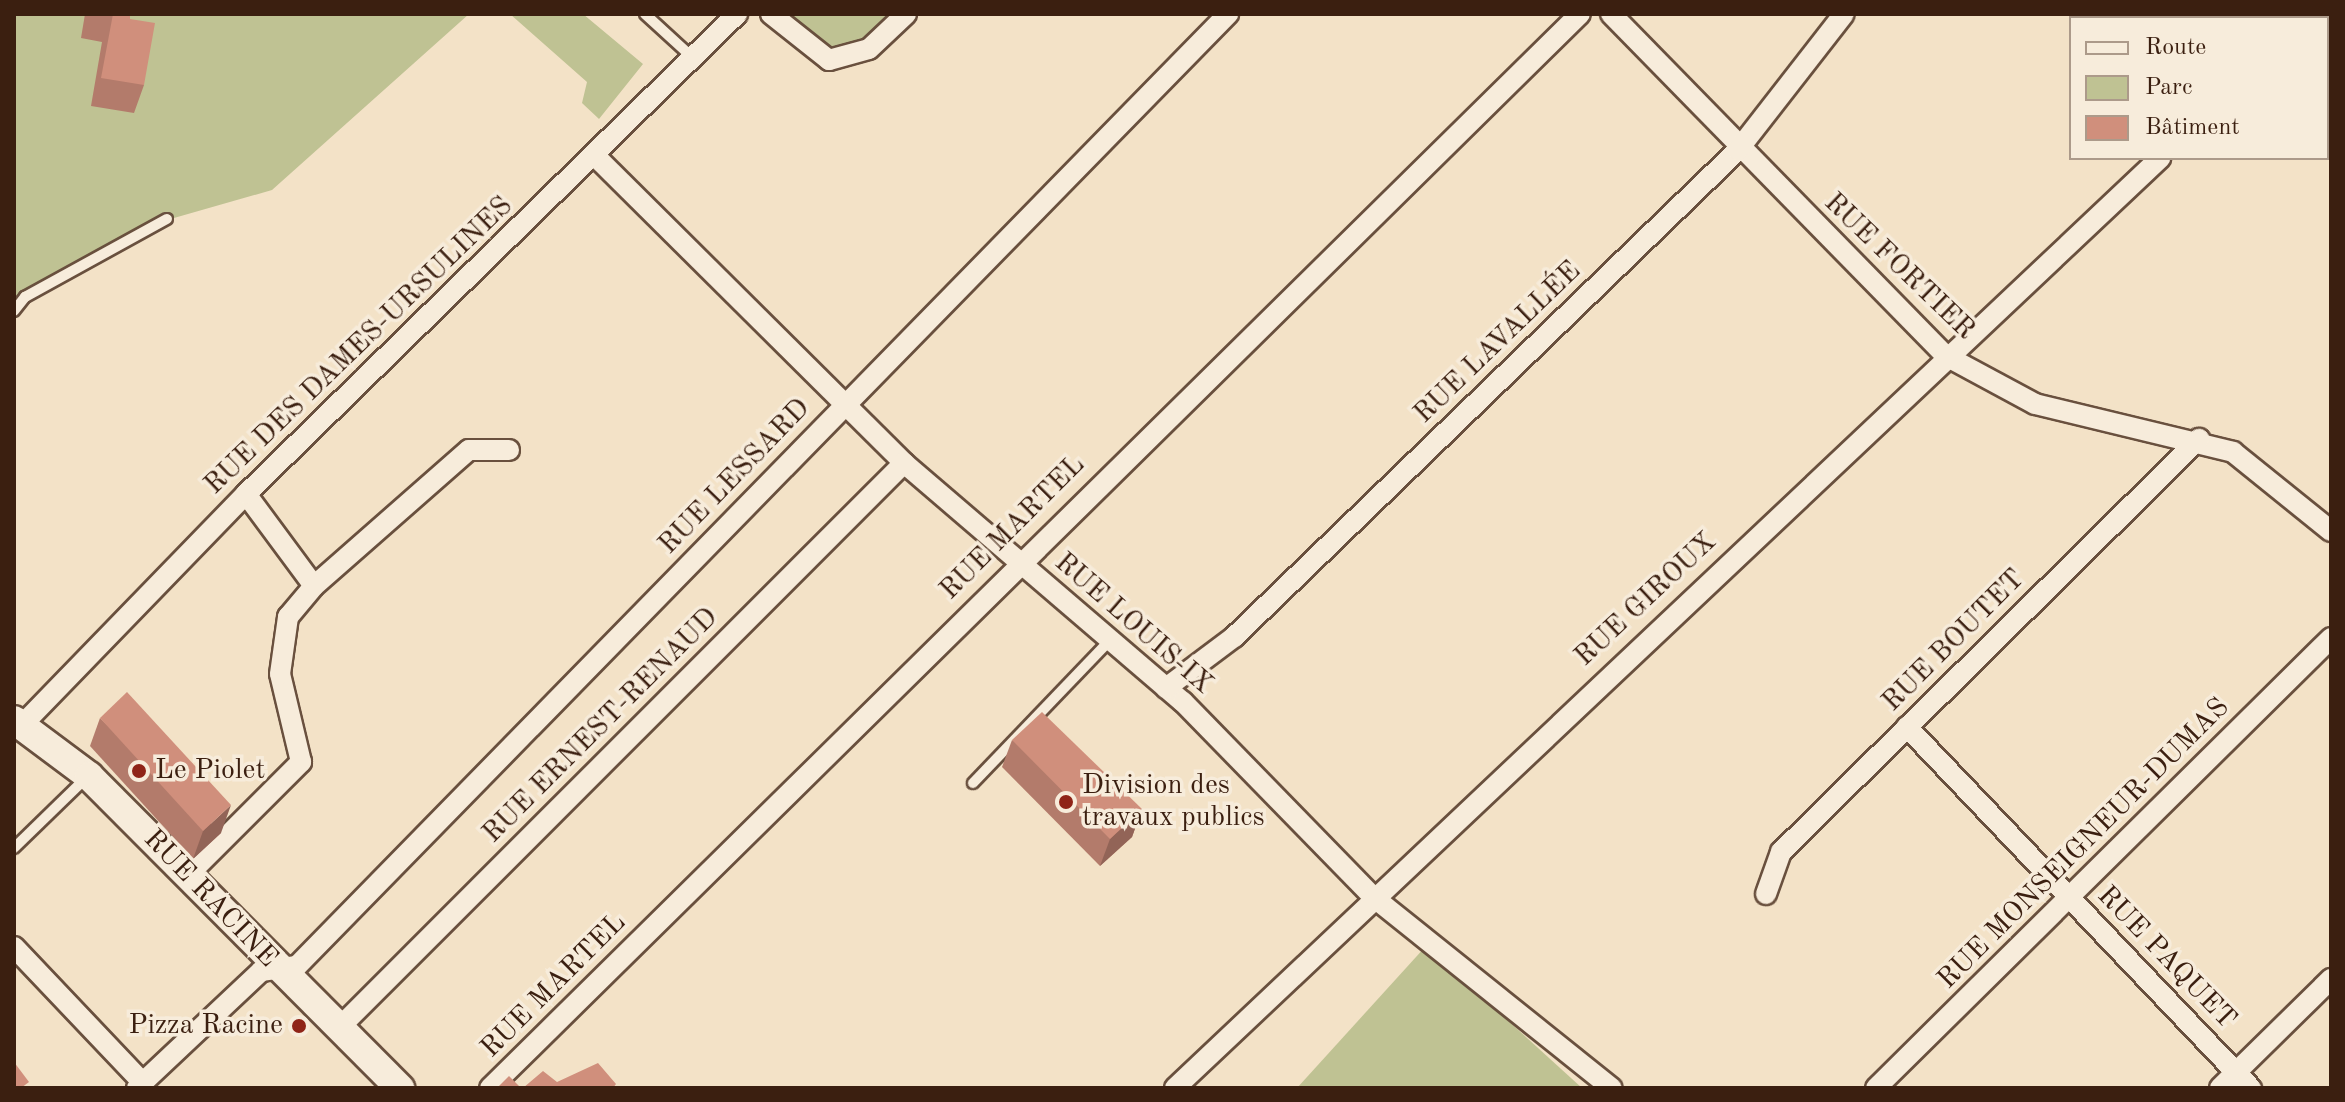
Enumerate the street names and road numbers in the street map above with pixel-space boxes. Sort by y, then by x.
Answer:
street label: RUE FORTIER [1816,186,1982,348]
street label: RUE DES DAMES-URSULINES [198,190,520,502]
street label: RUE LAVALLÉE [1408,255,1588,431]
street label: RUE LESSARD [652,392,818,562]
street label: RUE MARTEL [934,449,1092,607]
street label: RUE GIROUX [1568,526,1724,674]
street label: RUE LOUIS-IX [1047,546,1219,702]
street label: RUE BOUTET [1876,563,2032,719]
street label: RUE ERNEST-RENAUD [476,601,726,851]
street label: RUE MONSEIGNEUR-DUMAS [1931,691,2237,997]
street label: RUE RACINE [136,823,284,975]
street label: RUE PAQUET [2089,879,2243,1037]
street label: RUE MARTEL [475,907,633,1065]

